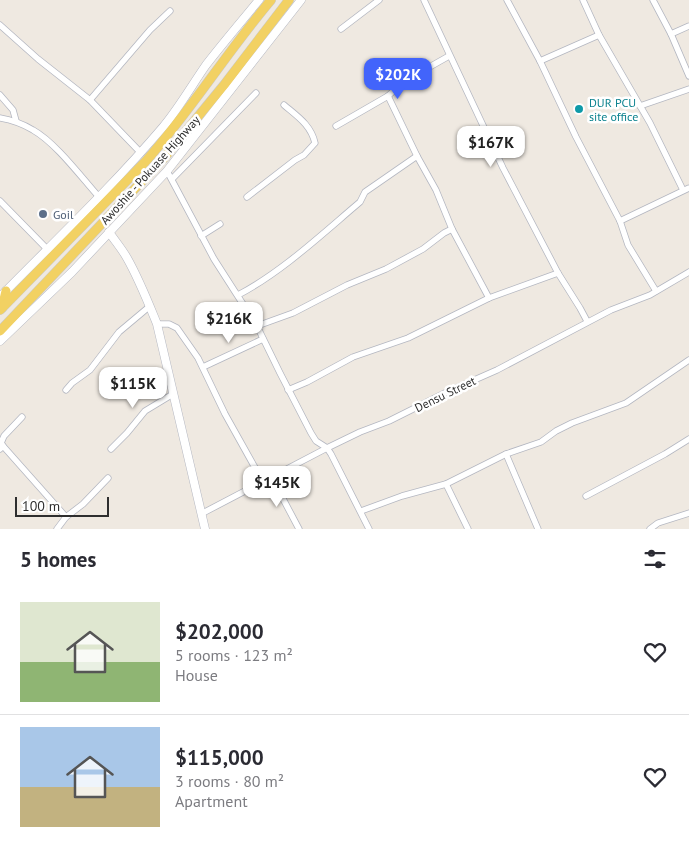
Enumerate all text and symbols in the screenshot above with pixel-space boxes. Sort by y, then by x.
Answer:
pin: $202K [363,58,433,100]
text: $202K [375,64,421,84]
place label: DUR PCU site office [589,95,638,124]
marker: DUR PCU site office [573,103,585,115]
street label: Awoshie - Pokuase Highway [97,112,203,228]
pin: $167K [456,126,526,168]
text: $167K [468,132,514,152]
place label: Goil [53,207,74,222]
marker: Goil [37,208,49,220]
pin: $216K [194,302,264,344]
text: $216K [206,308,252,328]
pin: $115K [98,366,168,409]
text: $115K [110,373,156,393]
street label: Densu Street [412,373,478,415]
pin: $145K [242,466,312,508]
text: $145K [254,472,300,492]
scale bar [15,494,109,517]
text: 100 m [22,497,60,515]
icon: filters [641,545,669,573]
text: 5 homes [20,546,96,573]
text: $202,000 [175,618,264,645]
icon: home [60,622,120,682]
icon: heart [641,638,669,666]
text: 5 rooms · 123 m² [175,645,293,665]
text: House [175,665,218,685]
text: $115,000 [175,744,264,771]
icon: home [60,747,120,807]
icon: heart [641,763,669,791]
text: 3 rooms · 80 m² [175,771,284,791]
text: Apartment [175,791,248,811]

